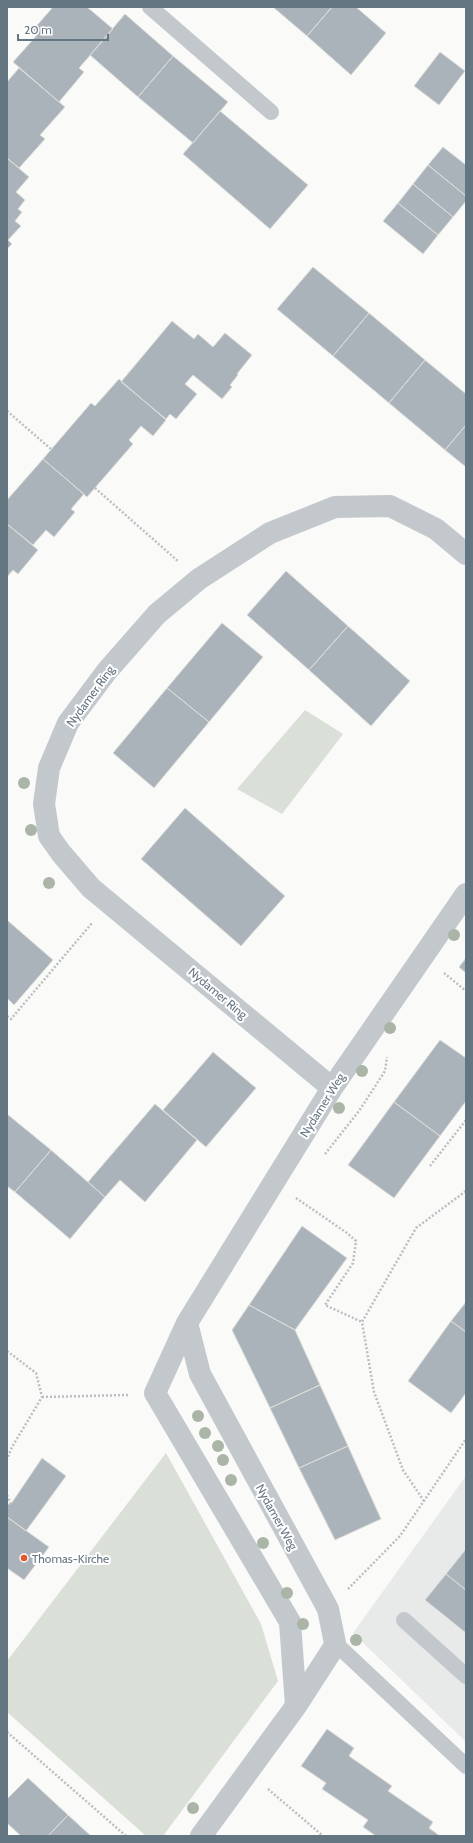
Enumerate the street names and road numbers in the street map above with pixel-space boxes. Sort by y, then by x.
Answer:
street label: Nydamer Ring [63,662,118,730]
street label: Nydamer Ring [186,964,251,1023]
street label: Nydamer Weg [296,1069,348,1140]
street label: Nydamer Weg [253,1481,302,1553]

